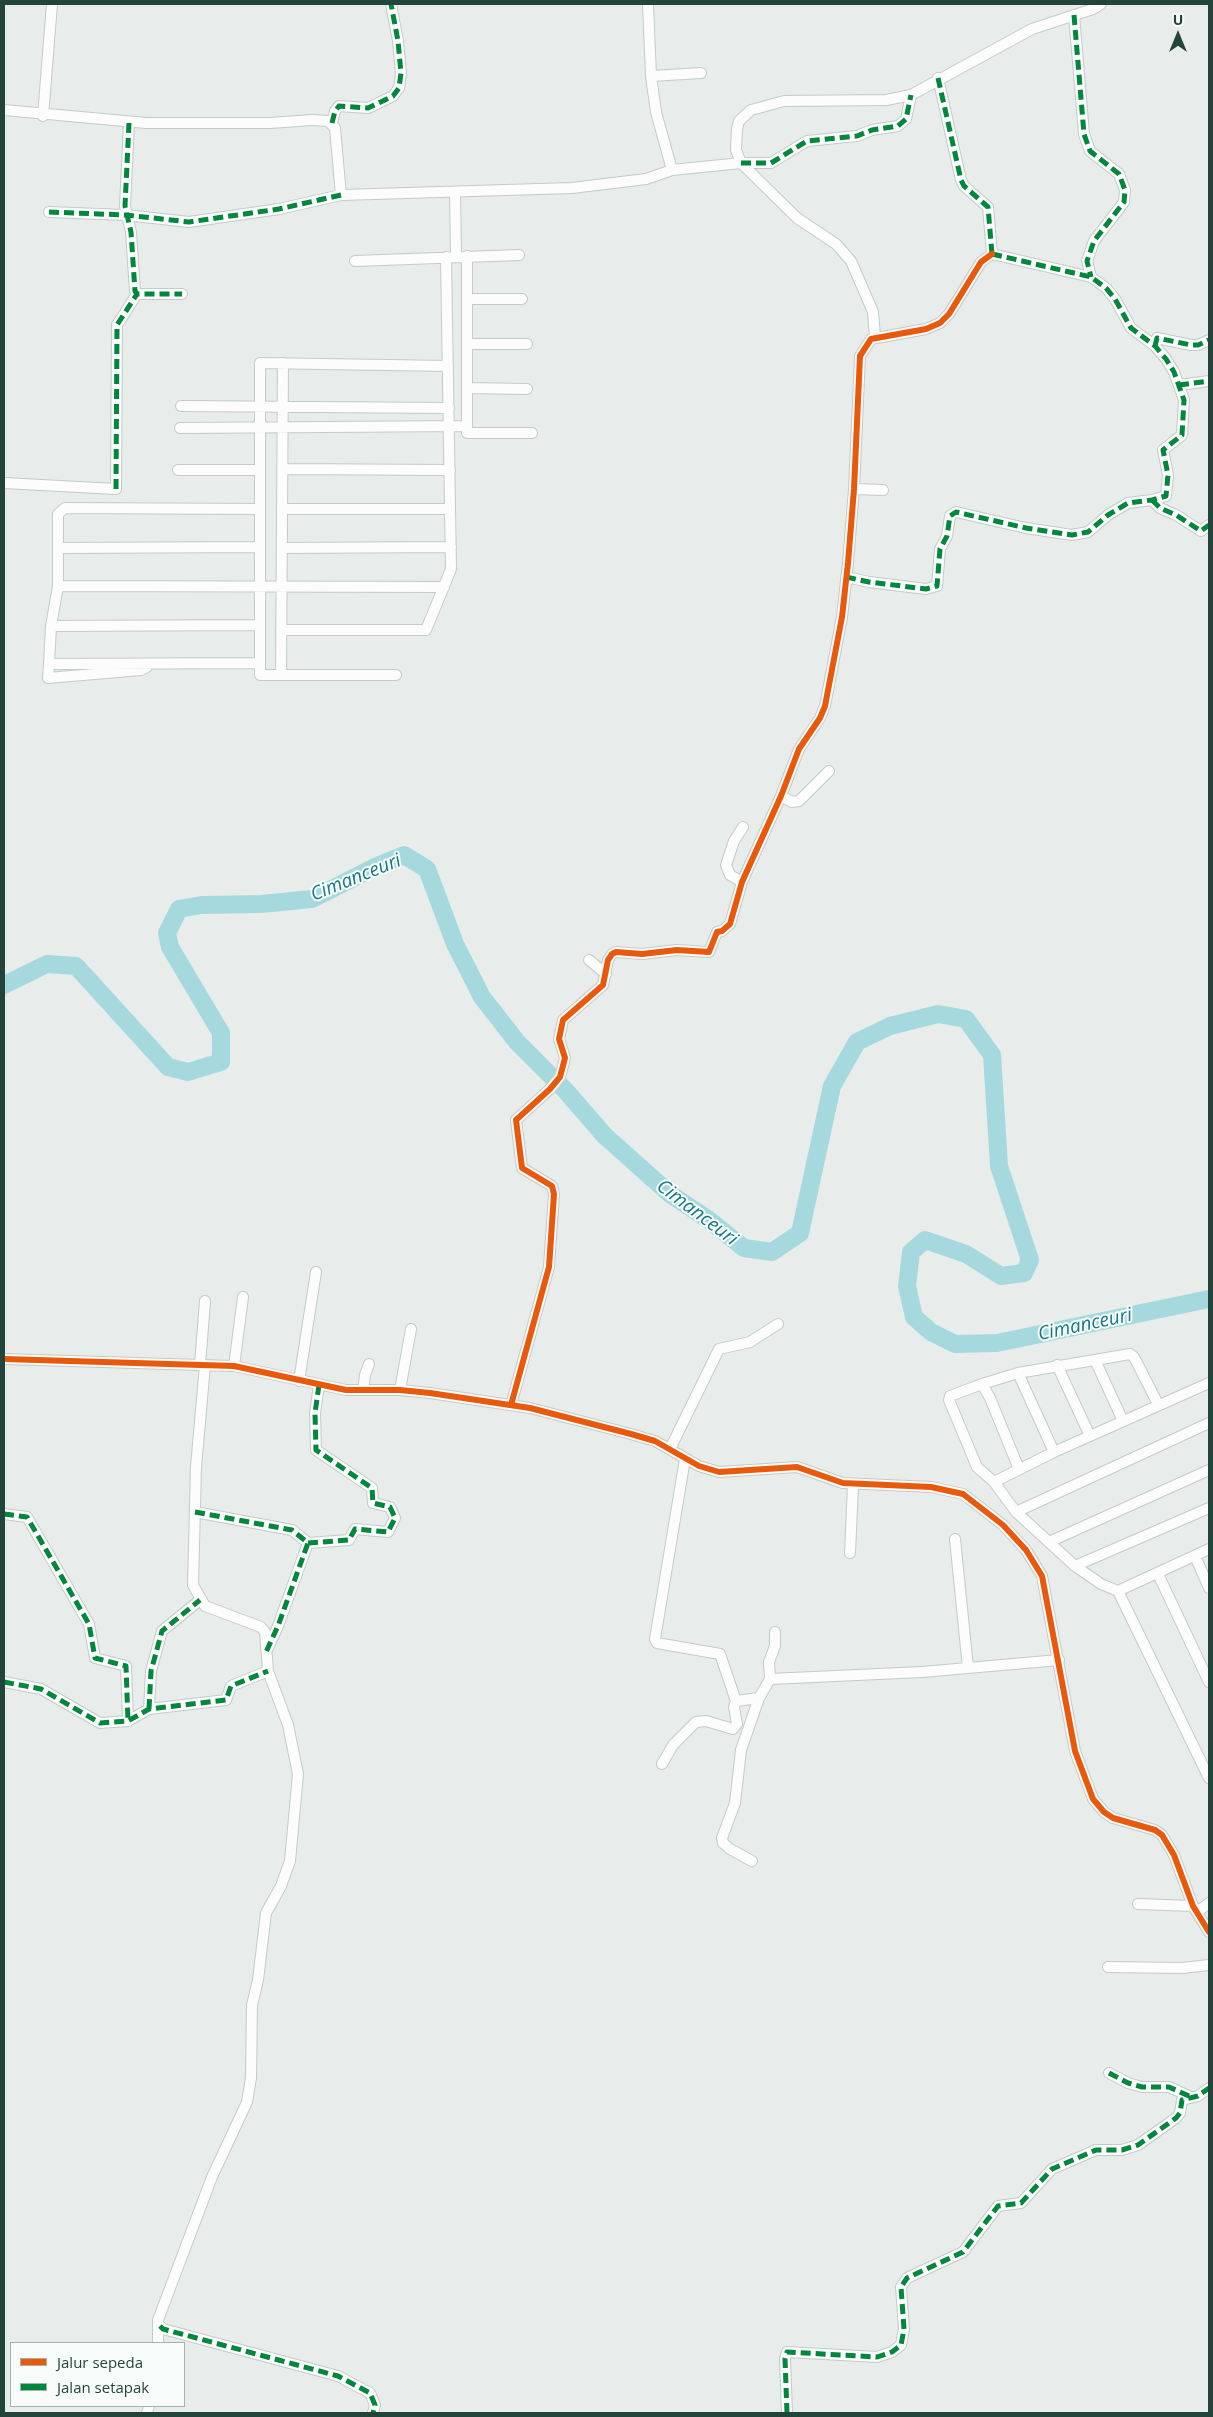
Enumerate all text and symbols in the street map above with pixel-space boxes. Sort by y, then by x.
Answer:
north arrow [1153,10,1203,60]
text: U [1173,10,1183,29]
water label: Cimanceuri [307,850,405,906]
water label: Cimanceuri [652,1175,742,1251]
water label: Cimanceuri [1036,1304,1134,1346]
legend [10,2342,185,2407]
text: Jalur sepeda [57,2352,143,2372]
text: Jalan setapak [57,2377,149,2397]

